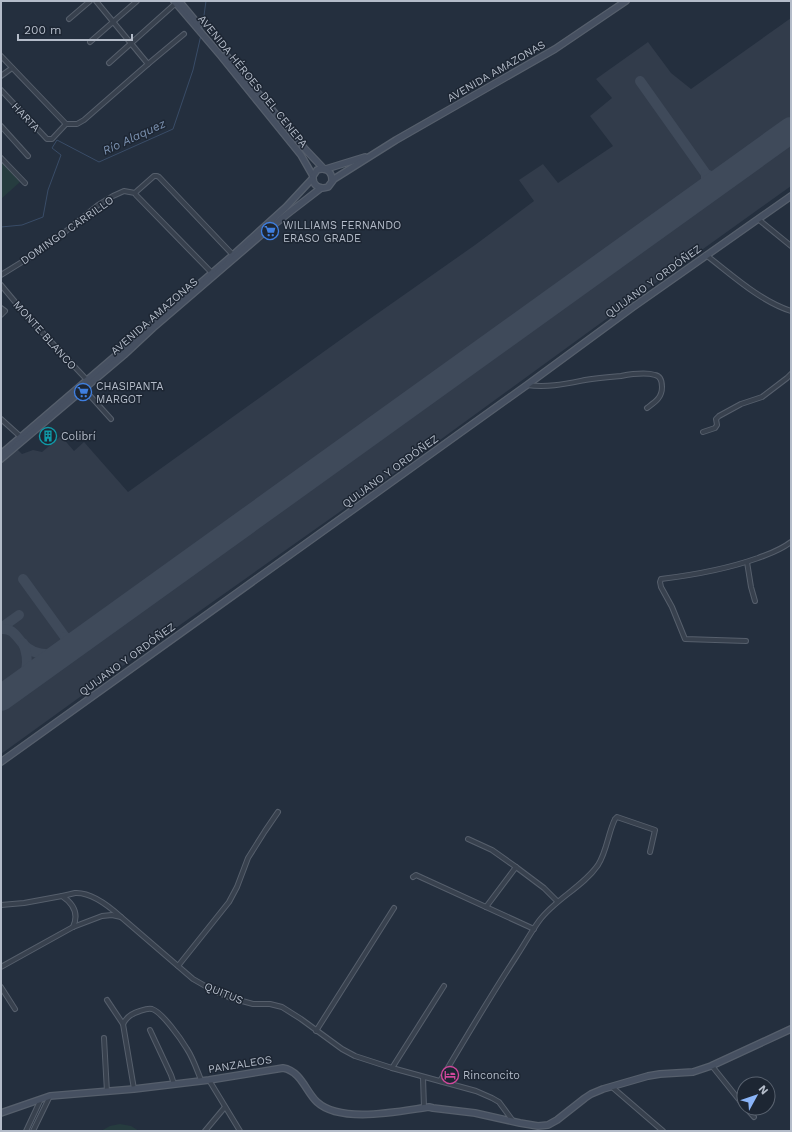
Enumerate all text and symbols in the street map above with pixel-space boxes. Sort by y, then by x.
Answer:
street label: AVENIDA HÉROES DEL CENEPA [195,12,311,150]
scale bar [18,16,132,42]
text: 200 m [24,23,61,37]
street label: AVENIDA AMAZONAS [445,38,548,105]
street label: HARTA [9,100,42,135]
water label: Río Alaquez [100,116,168,158]
street label: DOMINGO CARRILLO [18,193,116,267]
place label: WILLIAMS FERNANDO ERASO GRADE [283,219,401,245]
supermarket icon: WILLIAMS FERNANDO ERASO GRADE [260,221,280,241]
street label: QUIJANO Y ORDÓÑEZ [602,241,704,321]
street label: AVENIDA AMAZONAS [108,275,201,358]
street label: MONTE BLANCO [10,298,79,372]
place label: CHASIPANTA MARGOT [96,380,164,406]
supermarket icon: CHASIPANTA MARGOT [73,382,93,402]
building icon: Colibrí [38,426,58,446]
place label: Colibrí [61,430,96,443]
street label: QUIJANO Y ORDÓÑEZ [339,431,441,511]
street label: QUIJANO Y ORDÓÑEZ [76,619,178,699]
street label: QUITUS [202,980,245,1007]
street label: PANZALEOS [207,1053,273,1076]
hotel icon: Rinconcito [440,1065,460,1085]
place label: Rinconcito [463,1069,520,1082]
north arrow [736,1076,776,1116]
text: N [756,1083,771,1097]

